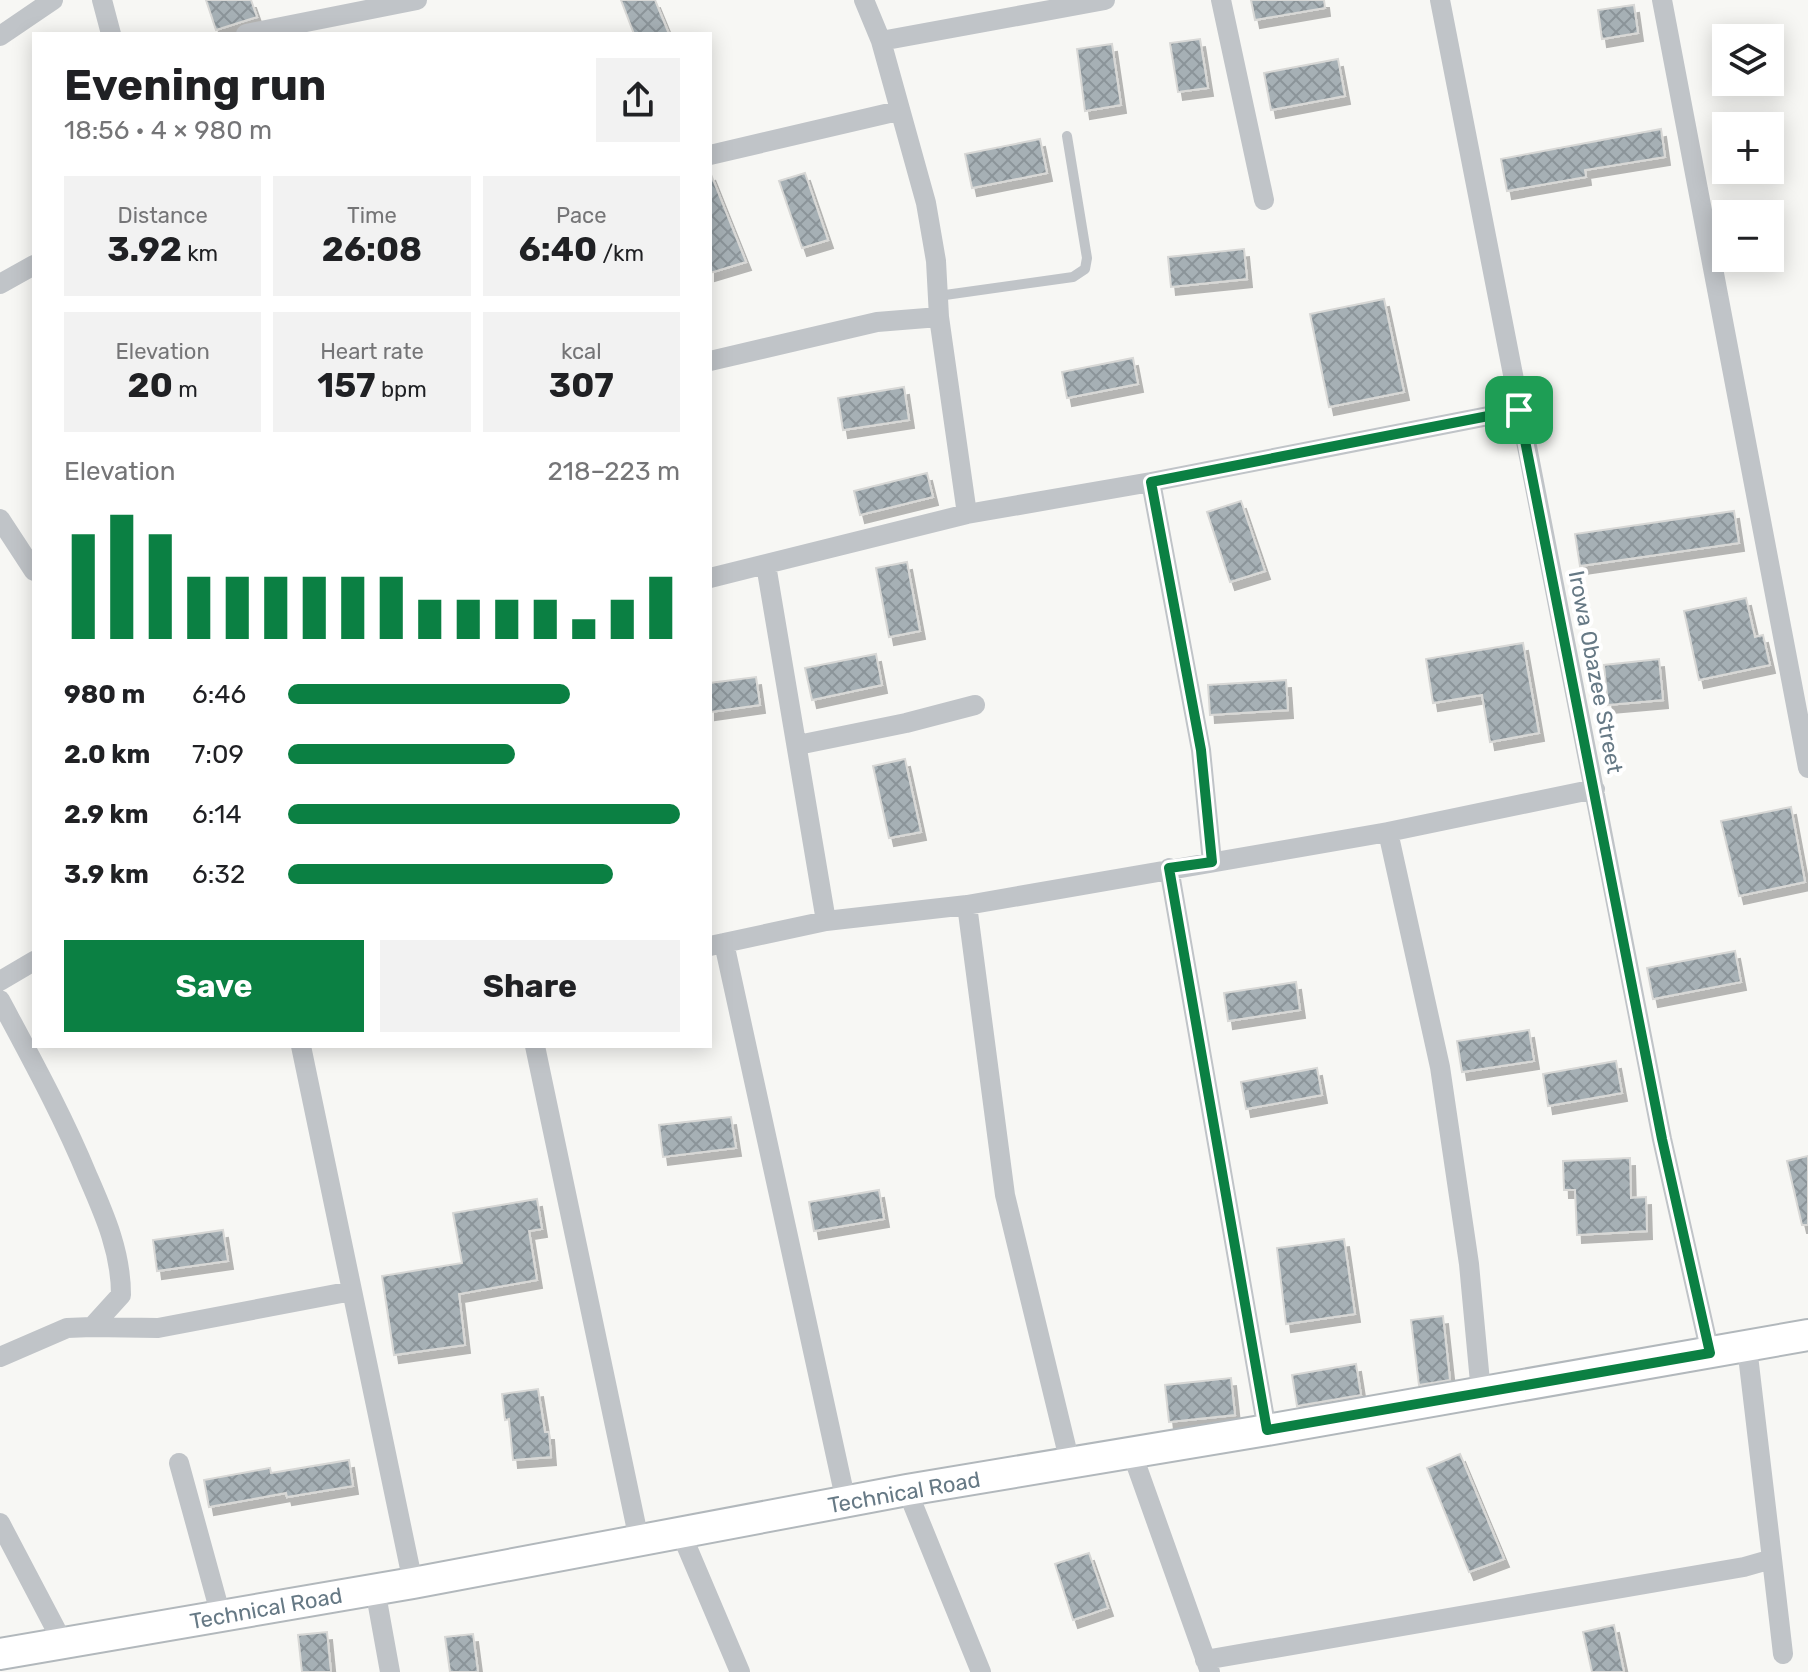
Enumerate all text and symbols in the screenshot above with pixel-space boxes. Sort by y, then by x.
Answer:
map controls [1712,24,1784,272]
button: layers [1712,24,1784,96]
button: share [596,58,680,142]
text: Evening run [64,59,326,111]
button: + [1712,112,1784,184]
text: 18:56 · 4 × 980 m [64,115,272,146]
button: − [1712,200,1784,272]
text: Distance [118,202,208,229]
text: Time [347,202,397,229]
text: Pace [556,202,607,229]
text: 3.92 [107,229,182,270]
text: 26:08 [322,229,422,270]
text: 6:40 [519,229,597,270]
text: km [182,240,218,267]
text: /km [597,240,644,267]
text: Elevation [116,338,210,365]
text: Heart rate [320,338,424,365]
text: kcal [561,338,602,365]
text: 20 [128,365,173,406]
text: 157 [317,365,376,406]
text: 307 [549,365,614,406]
text: m [173,376,198,403]
text: bpm [376,376,427,403]
pin [1485,376,1553,444]
icon: arrive [1497,388,1541,432]
text: Elevation [64,456,175,487]
text: 218–223 m [548,456,680,487]
street label: Irowa Obazee Street [1563,568,1629,776]
text: 980 m [64,679,145,710]
text: 6:46 [192,679,246,710]
text: 2.0 km [64,739,150,770]
text: 7:09 [192,739,244,770]
text: 2.9 km [64,799,148,830]
text: 6:14 [192,799,242,830]
text: 3.9 km [64,859,149,890]
text: 6:32 [192,859,245,890]
button: Save [64,940,364,1032]
button: Share [380,940,680,1032]
street label: Technical Road [826,1466,982,1519]
street label: Technical Road [188,1582,344,1635]

